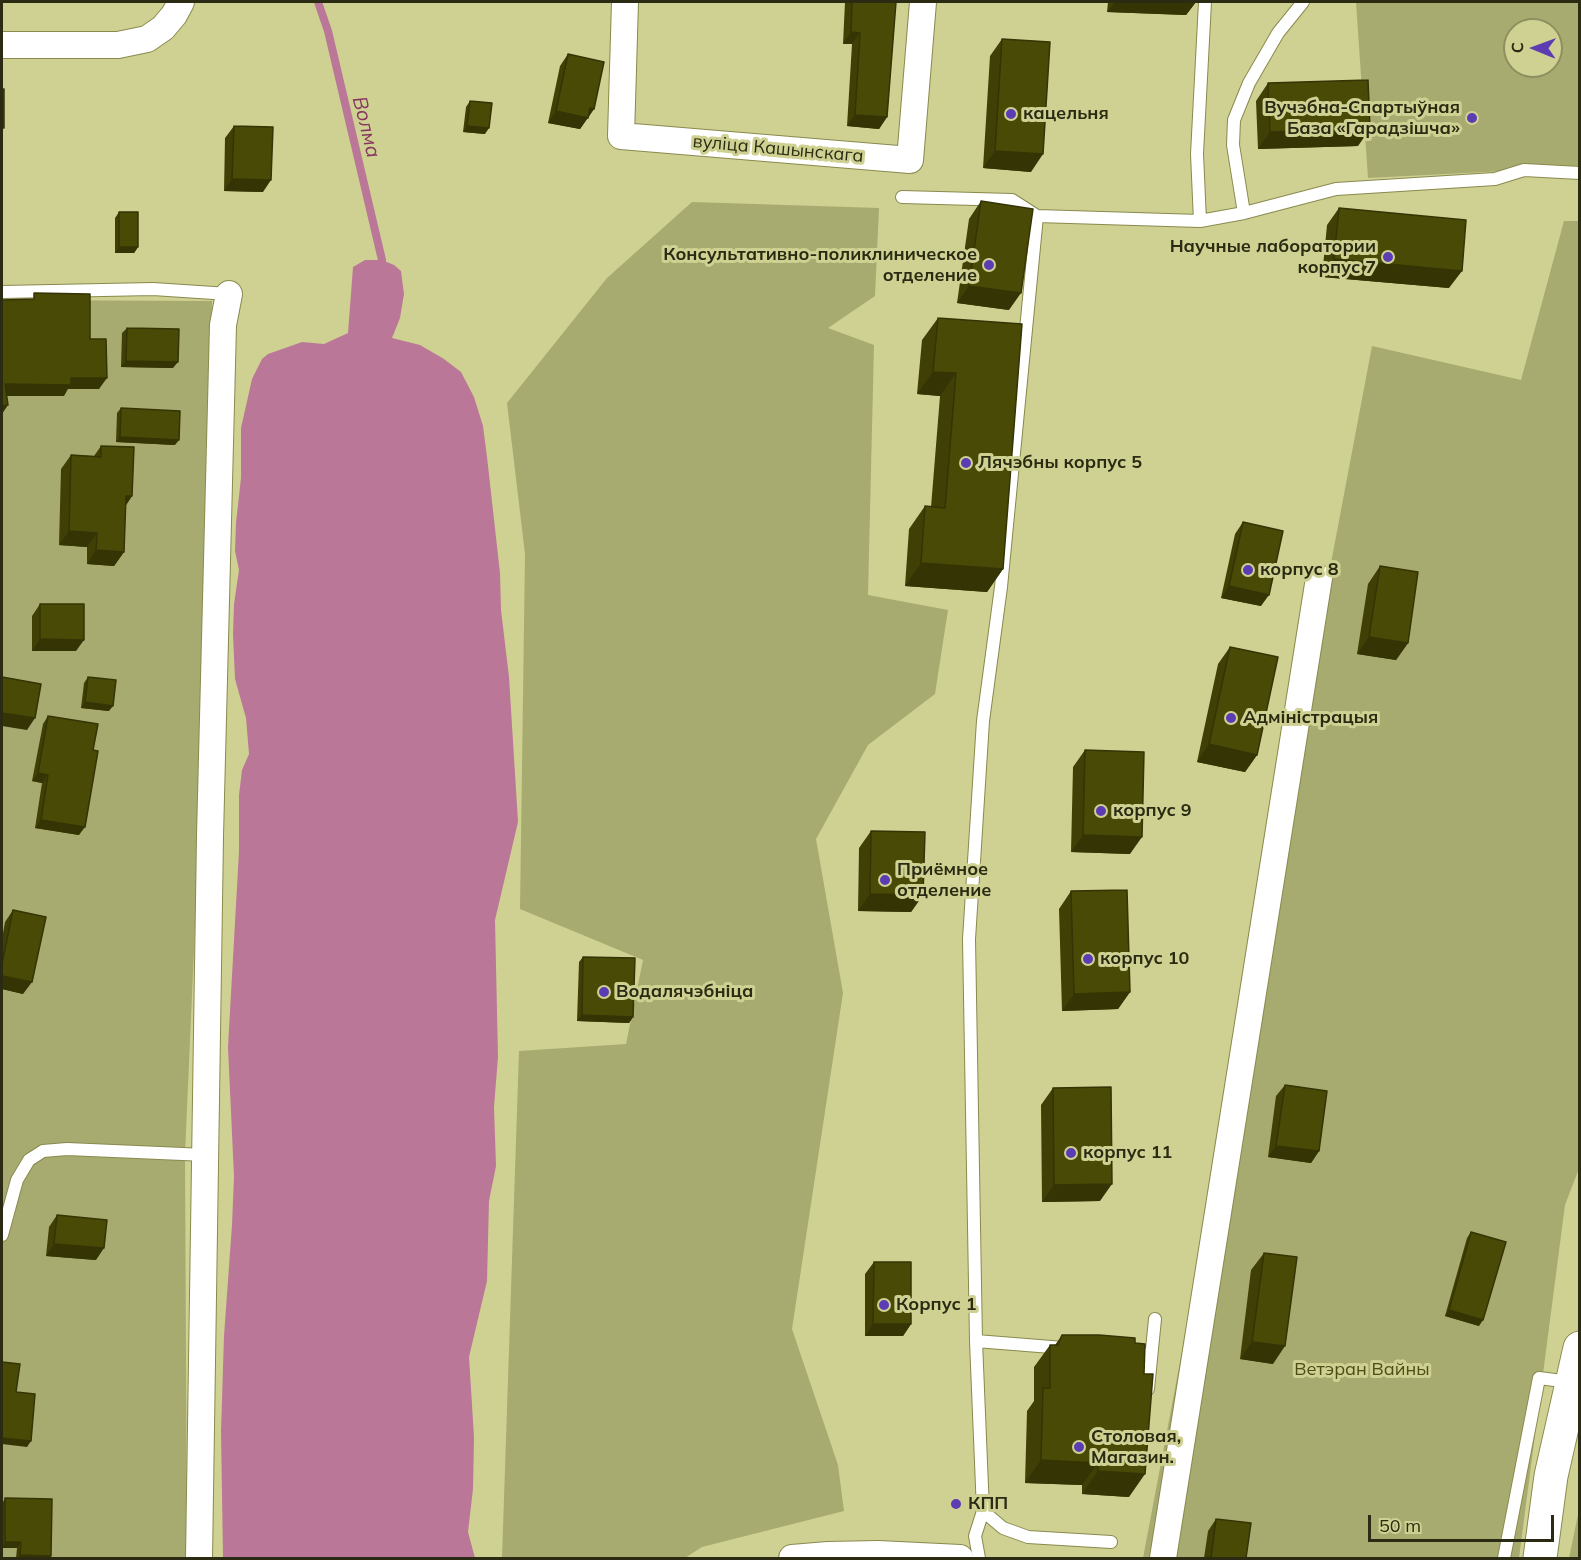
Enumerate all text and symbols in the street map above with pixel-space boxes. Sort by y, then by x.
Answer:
north arrow [1503,18,1563,78]
text: С [1507,42,1527,53]
water label: Волма [347,94,385,160]
place label: Вучэбна-Спартыўная База «Гарадзішча» [1264,97,1460,140]
place label: кацельня [1023,103,1109,125]
marker: кацельня [1004,107,1018,121]
marker: Вучэбна-Спартыўная База «Гарадзішча» [1465,111,1479,125]
street label: вуліца Кашынскага [692,131,864,167]
place label: Научные лаборатории корпус 7 [1170,236,1376,278]
place label: Консультативно-поликлиническое отделение [663,244,977,286]
marker: Научные лаборатории корпус 7 [1381,250,1395,264]
marker: Консультативно-поликлиническое отделение [982,258,996,272]
place label: Лячэбны корпус 5 [978,452,1142,474]
marker: Лячэбны корпус 5 [959,456,973,470]
place label: корпус 8 [1260,559,1339,581]
marker: корпус 8 [1241,563,1255,577]
place label: Адміністрацыя [1243,707,1378,729]
marker: Адміністрацыя [1224,711,1238,725]
place label: корпус 9 [1113,800,1192,822]
marker: корпус 9 [1094,804,1108,818]
place label: Приёмное отделение [897,859,991,902]
marker: Приёмное отделение [878,873,892,887]
place label: корпус 10 [1100,948,1189,970]
marker: корпус 10 [1081,952,1095,966]
place label: Водалячэбніца [616,981,753,1003]
marker: Водалячэбніца [597,985,611,999]
place label: корпус 11 [1083,1142,1172,1164]
marker: корпус 11 [1064,1146,1078,1160]
place label: Корпус 1 [896,1294,977,1316]
marker: Корпус 1 [877,1298,891,1312]
park label: Ветэран Вайны [1294,1359,1430,1381]
place label: Столовая, Магазин. [1091,1426,1181,1468]
marker: Столовая, Магазин. [1072,1440,1086,1454]
place label: КПП [968,1493,1008,1515]
marker: КПП [949,1497,963,1511]
scale bar [1371,1503,1557,1541]
text: 50 m [1379,1514,1421,1537]

